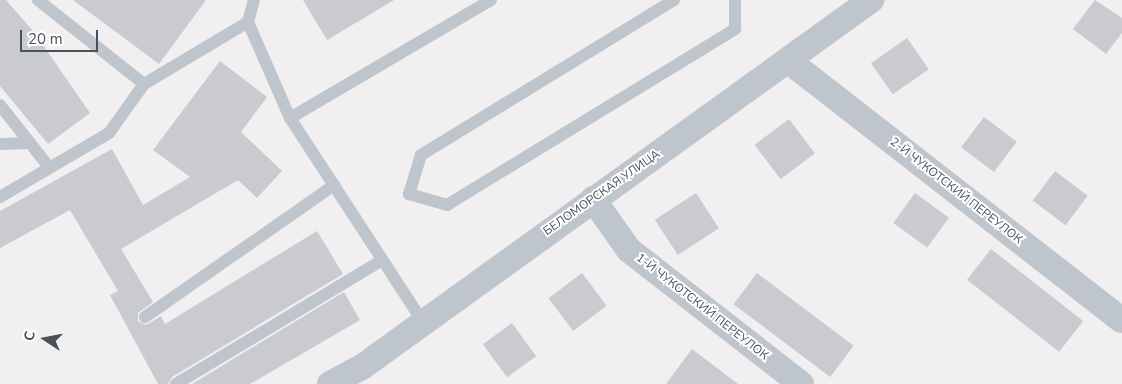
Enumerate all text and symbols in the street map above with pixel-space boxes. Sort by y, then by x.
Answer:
scale bar [22,20,100,52]
text: 20 m [28,29,63,49]
street label: 2-Й ЧУКОТСКИЙ ПЕРЕУЛОК [887,135,1025,247]
street label: БЕЛОМОРСКАЯ УЛИЦА [541,147,663,239]
street label: 1-Й ЧУКОТСКИЙ ПЕРЕУЛОК [633,251,771,363]
north arrow [20,314,70,364]
text: С [20,330,40,343]

